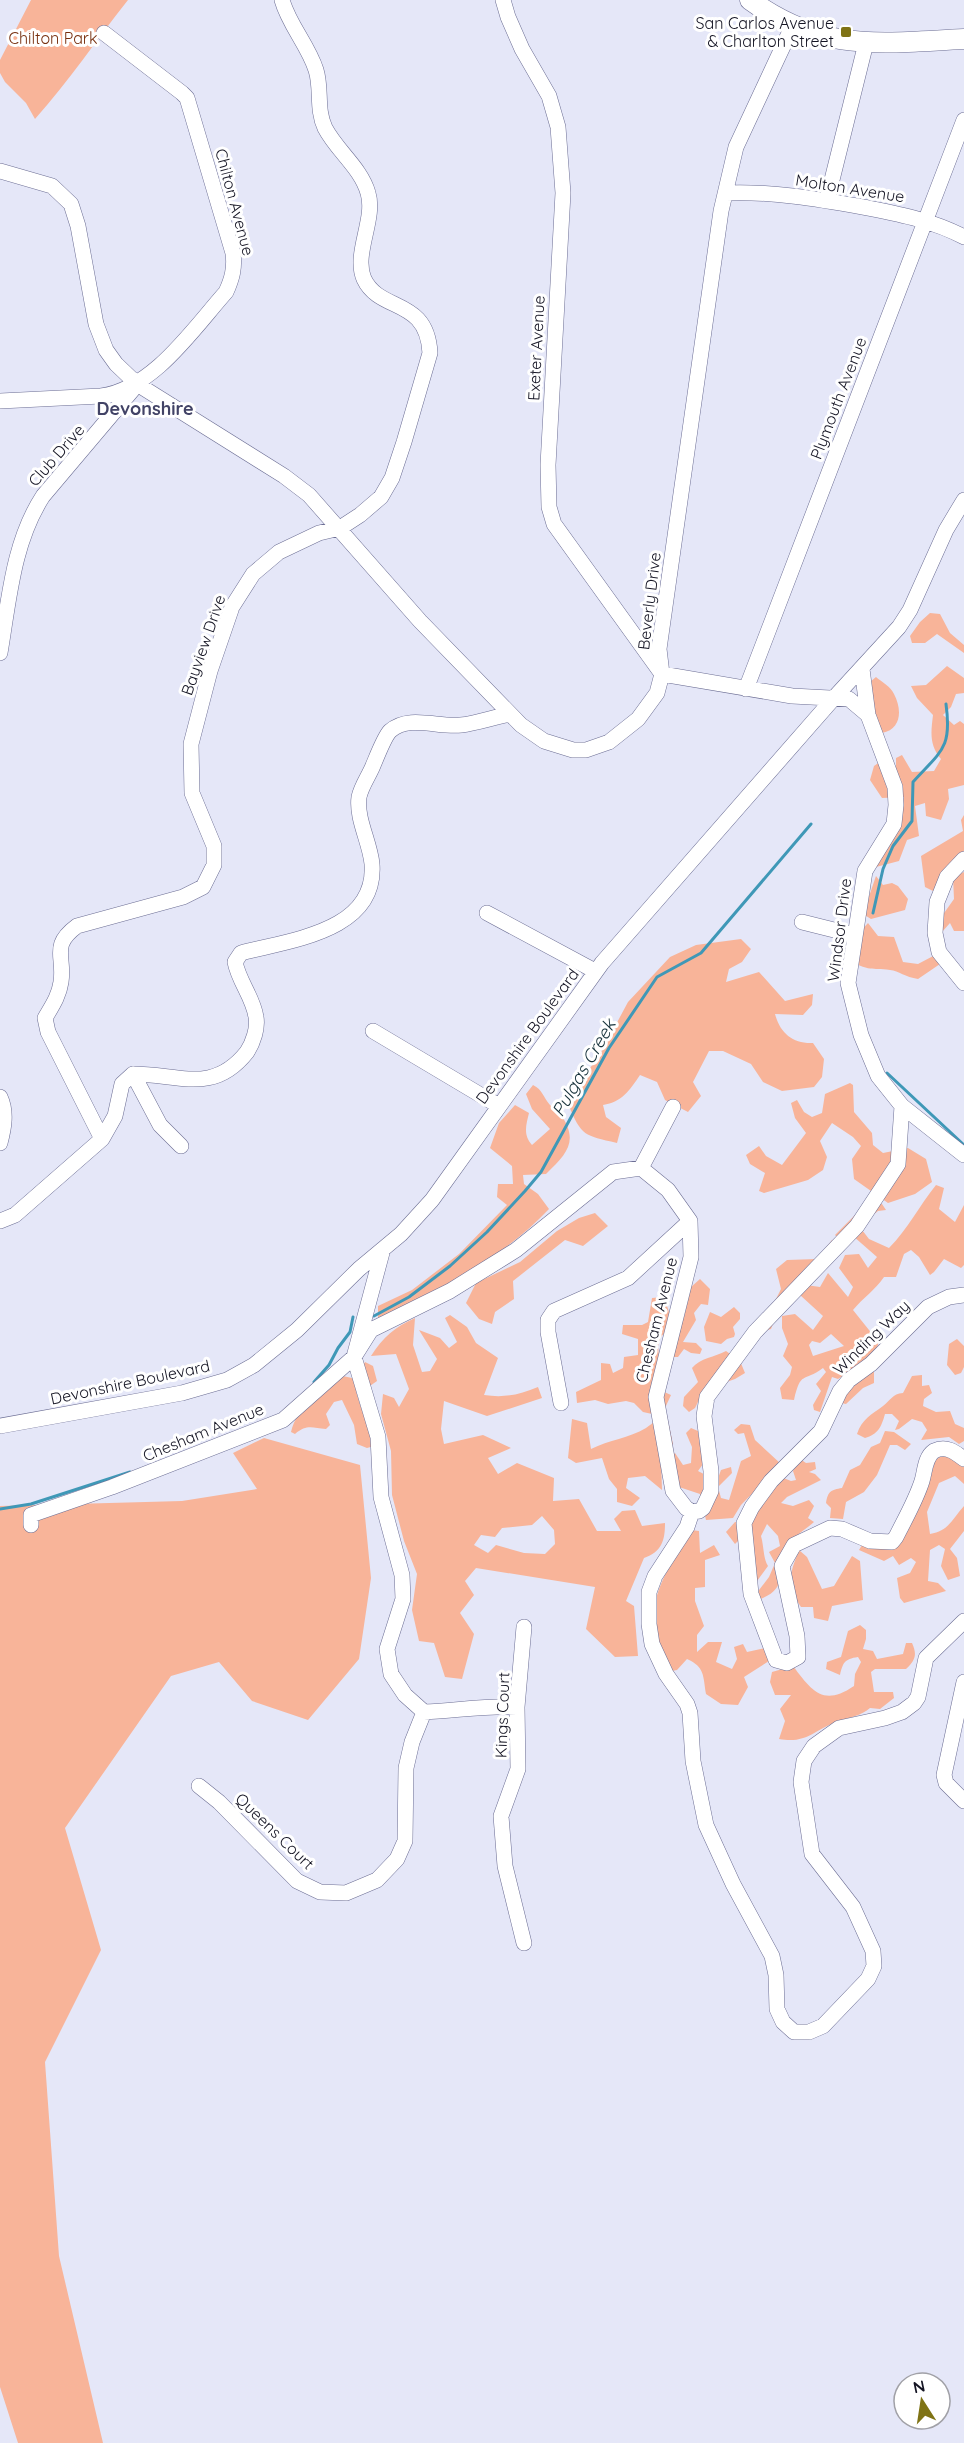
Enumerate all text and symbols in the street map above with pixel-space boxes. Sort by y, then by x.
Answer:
place label: San Carlos Avenue & Charlton Street [696,13,834,51]
marker: San Carlos Avenue & Charlton Street [839,25,853,39]
park label: Chilton Park [8,28,98,48]
street label: Chilton Avenue [211,146,259,258]
street label: Molton Avenue [794,170,906,206]
street label: Exeter Avenue [523,295,549,401]
street label: Plymouth Avenue [806,334,870,462]
district label: Devonshire [96,397,194,420]
street label: Club Drive [24,420,88,490]
street label: Beverly Drive [633,551,665,651]
street label: Bayview Drive [176,592,230,698]
street label: Windsor Drive [823,877,855,983]
street label: Devonshire Boulevard [471,964,583,1108]
water label: Pulgas Creek [546,1014,621,1120]
street label: Chesham Avenue [631,1255,681,1385]
street label: Winding Way [828,1295,914,1379]
street label: Devonshire Boulevard [48,1355,212,1409]
street label: Chesham Avenue [140,1399,266,1465]
street label: Kings Court [491,1672,513,1758]
street label: Queens Court [232,1789,318,1873]
north arrow [892,2371,952,2431]
text: N [911,2375,927,2397]

